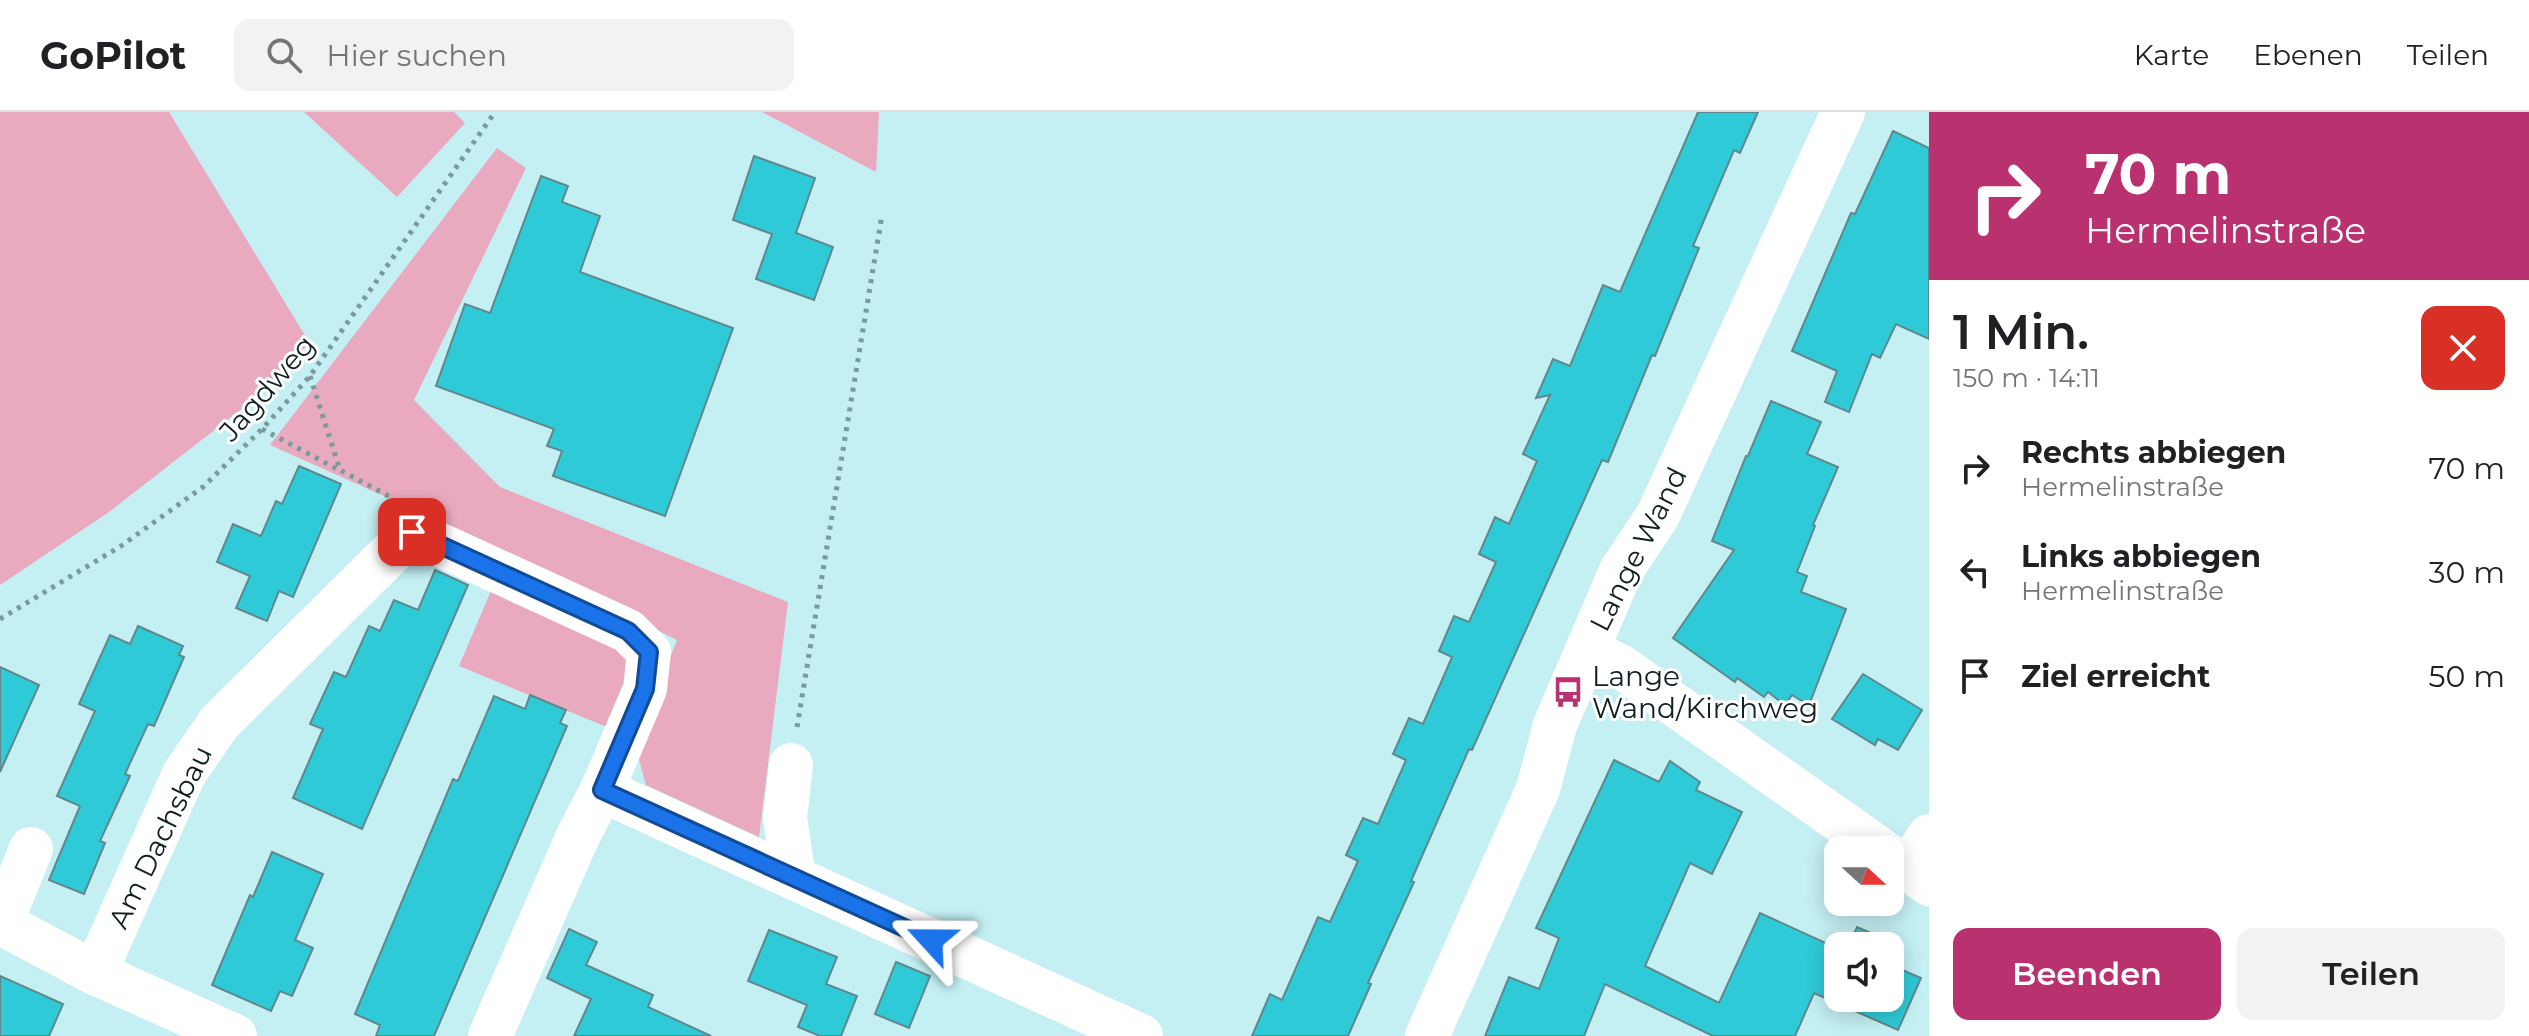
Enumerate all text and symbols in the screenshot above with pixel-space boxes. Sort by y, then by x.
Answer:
search box [234,19,794,91]
text: GoPilot [40,32,186,79]
icon: search [262,33,306,77]
text: Hier suchen [326,37,507,74]
text: Karte [2134,38,2209,72]
text: Ebenen [2253,38,2363,72]
text: Teilen [2407,38,2489,72]
text: 70 m [2085,140,2231,208]
icon: right [1953,144,2057,248]
text: Hermelinstraße [2085,208,2366,252]
text: 1 Min. [1953,303,2089,361]
button: close [2421,306,2505,390]
street label: Jagdweg [211,328,322,449]
text: 150 m · 14:11 [1953,362,2100,394]
text: Rechts abbiegen [2021,434,2286,471]
icon: right [1953,446,1997,490]
text: 70 m [2428,450,2505,487]
street label: Lange Wand [1582,461,1694,637]
text: Hermelinstraße [2021,471,2224,503]
pin [378,498,446,566]
icon: arrive [390,510,434,554]
text: Links abbiegen [2021,538,2261,575]
icon: left [1953,550,1997,594]
text: 30 m [2429,554,2505,591]
text: Hermelinstraße [2021,575,2224,607]
icon: arrive [1953,654,1997,698]
text: Ziel erreicht [2021,658,2210,695]
text: 50 m [2428,658,2505,695]
place label: Lange Wand/Kirchweg [1592,659,1818,725]
bus stop icon: Lange Wand/Kirchweg [1551,675,1585,709]
street label: Am Dachsbau [101,740,219,934]
north arrow [1824,836,1904,916]
map controls [1824,836,1904,1012]
position arrow [889,898,973,982]
button: Beenden [1953,928,2221,1020]
button: Teilen [2237,928,2505,1020]
button: sound [1824,932,1904,1012]

